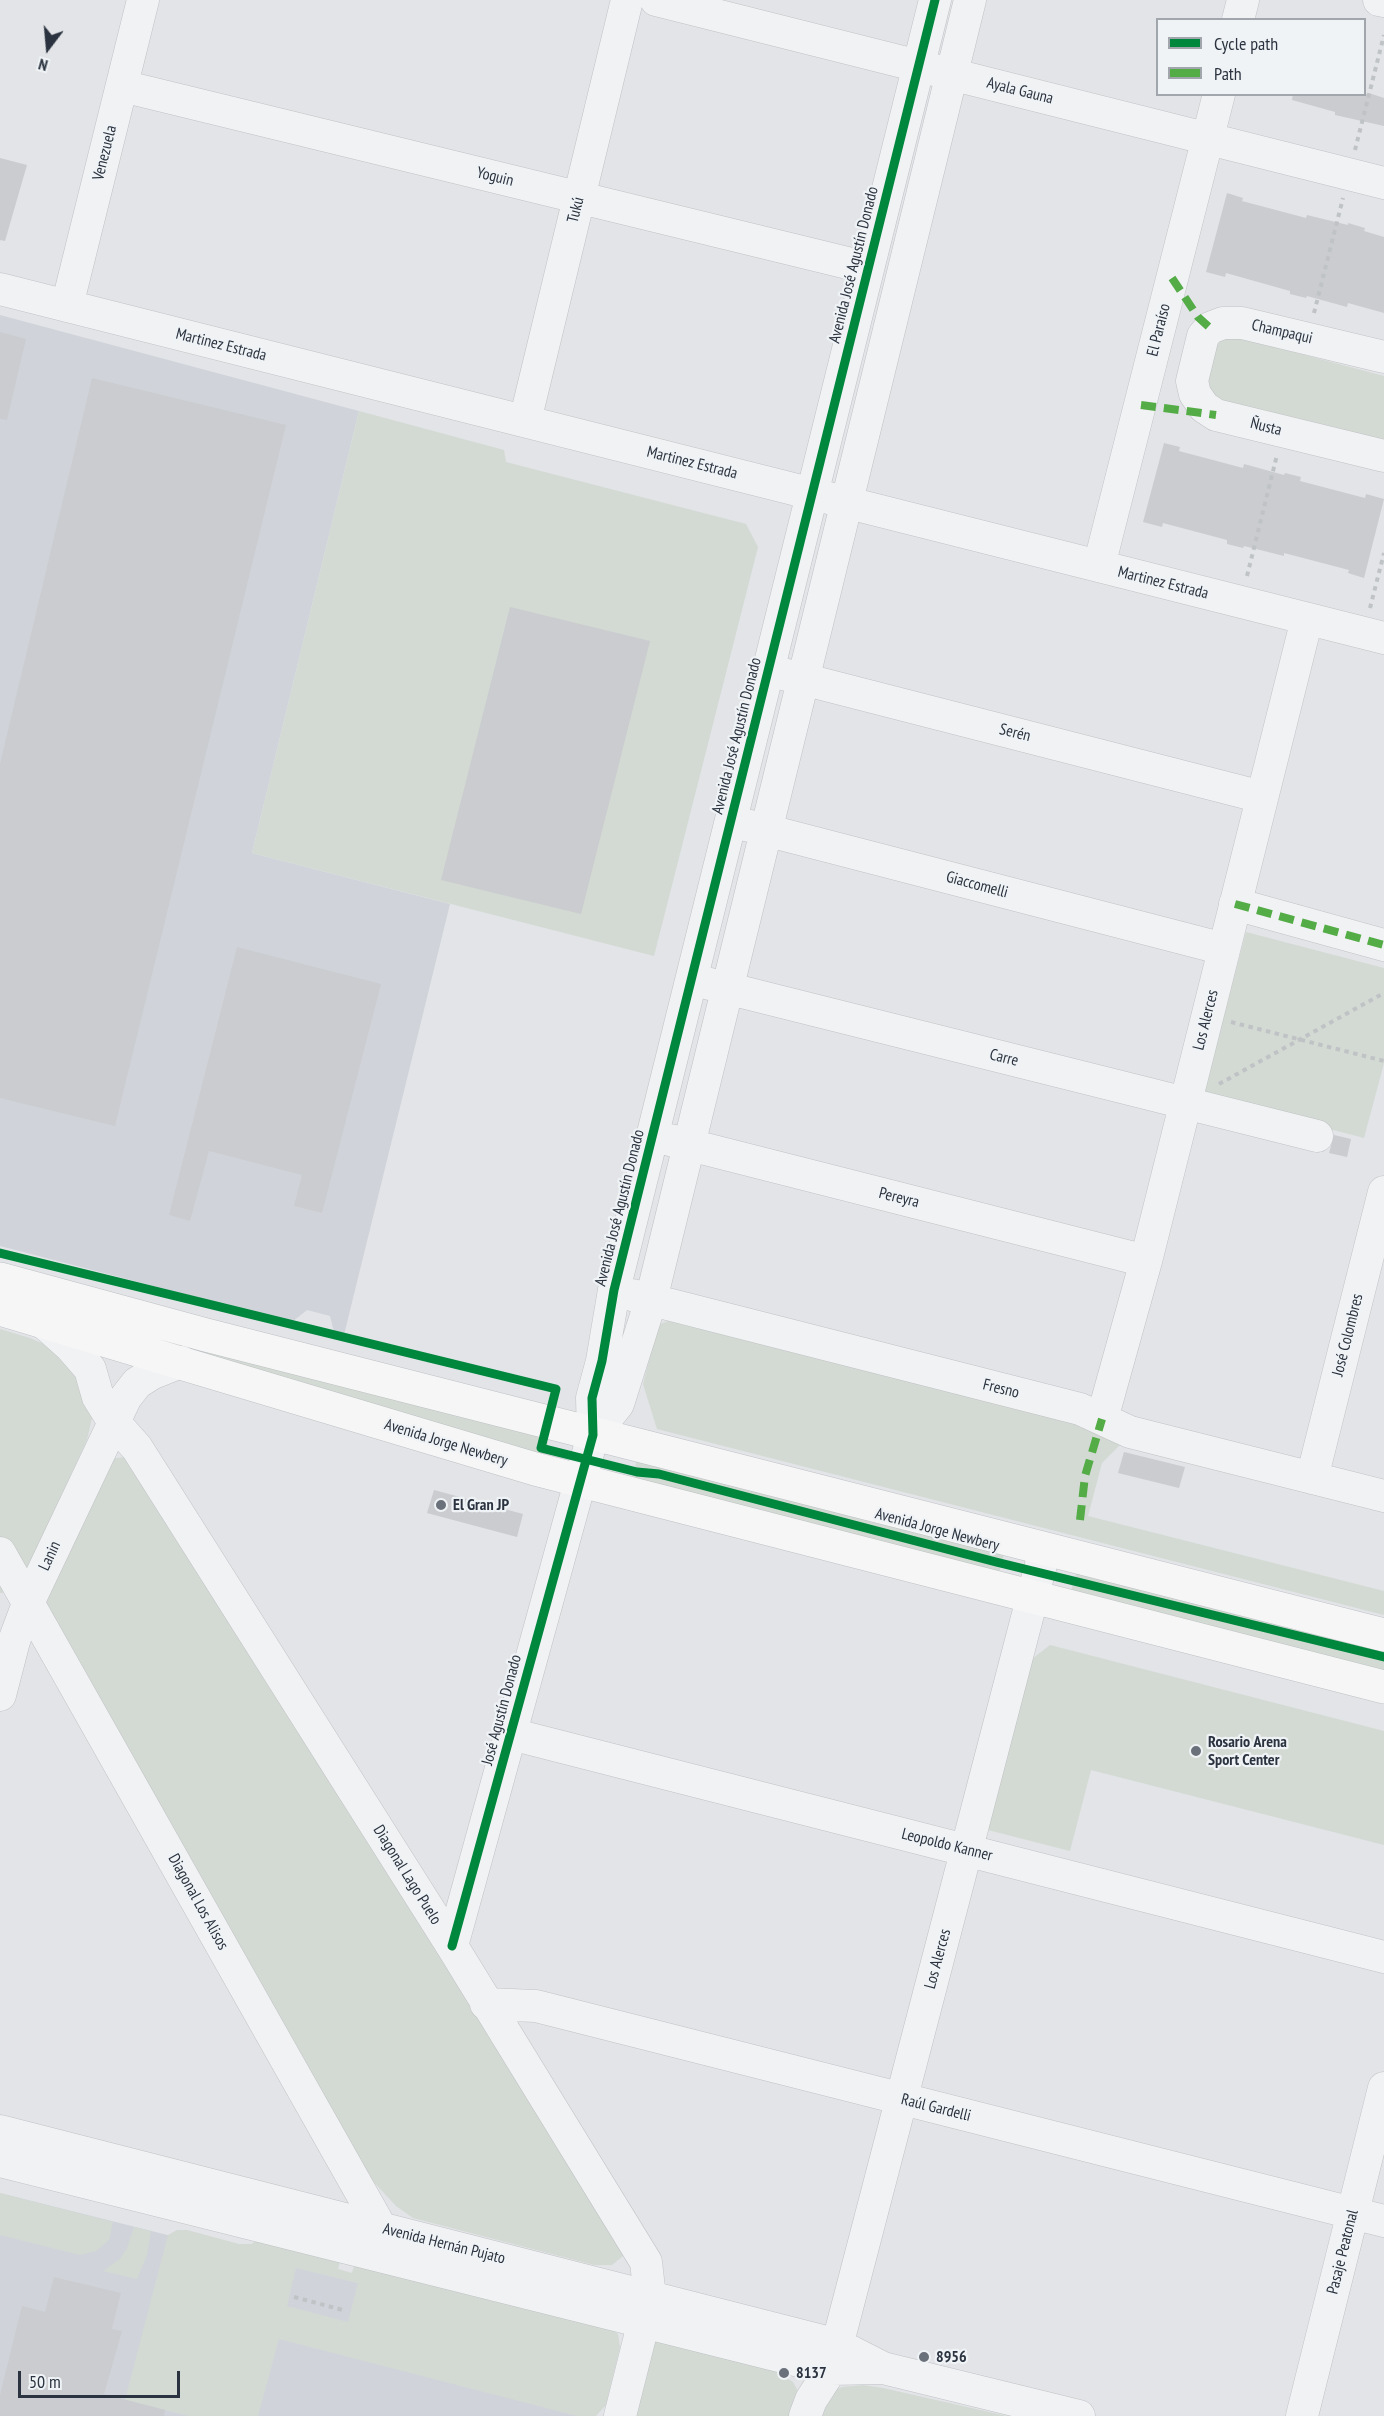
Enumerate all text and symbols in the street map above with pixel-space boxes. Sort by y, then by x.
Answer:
north arrow [18,18,78,78]
legend [1156,18,1366,96]
text: Cycle path [1214,32,1278,55]
text: N [36,55,50,76]
text: Path [1214,62,1242,85]
street label: Ayala Gauna [985,74,1055,108]
street label: Venezuela [89,123,121,183]
street label: Yoguin [475,163,515,191]
street label: Avenida José Agustín Donado [825,185,883,345]
street label: Tukú [564,195,588,225]
street label: El Paraíso [1143,302,1175,358]
street label: Champaqui [1250,316,1314,348]
street label: Martinez Estrada [174,324,268,366]
street label: Ñusta [1248,414,1284,440]
street label: Martinez Estrada [645,442,739,484]
street label: Martinez Estrada [1116,562,1210,604]
street label: Avenida José Agustín Donado [708,656,766,816]
street label: Serén [997,720,1033,746]
street label: Giaccomelli [944,868,1010,902]
street label: Los Alerces [1189,988,1223,1052]
street label: Carre [988,1045,1020,1071]
street label: Avenida José Agustín Donado [591,1128,649,1288]
street label: Pereyra [877,1184,921,1212]
street label: José Colombres [1328,1292,1368,1378]
street label: Fresno [981,1375,1021,1403]
street label: Avenida Jorge Newbery [382,1415,510,1471]
place label: El Gran JP [453,1495,509,1515]
marker: El Gran JP [434,1498,448,1512]
street label: Avenida Jorge Newbery [873,1504,1001,1556]
street label: Lanin [35,1538,65,1574]
street label: José Agustín Donado [478,1653,526,1767]
place label: Rosario Arena Sport Center [1208,1732,1287,1770]
marker: Rosario Arena Sport Center [1189,1744,1203,1758]
street label: Diagonal Lago Puelo [369,1822,445,1928]
street label: Leopoldo Kanner [899,1824,995,1866]
street label: Diagonal Los Alisos [164,1851,232,1953]
street label: Los Alerces [921,1927,955,1991]
street label: Raúl Gardelli [899,2090,973,2126]
street label: Pasaje Peatonal [1323,2208,1363,2296]
street label: Avenida Hernán Pujato [381,2220,507,2268]
place label: 8956 [936,2347,967,2367]
marker: 8956 [917,2350,931,2364]
scale bar [21,2359,183,2397]
place label: 8137 [796,2363,827,2383]
marker: 8137 [777,2366,791,2380]
text: 50 m [29,2370,61,2393]

